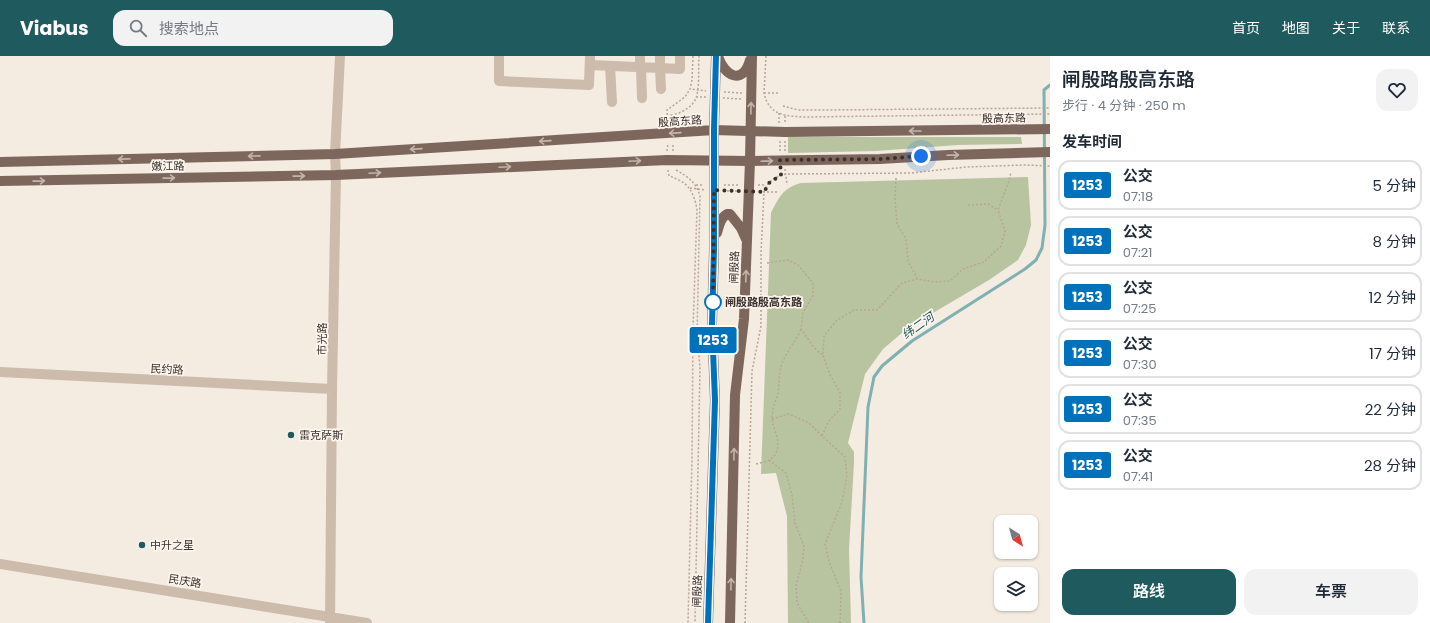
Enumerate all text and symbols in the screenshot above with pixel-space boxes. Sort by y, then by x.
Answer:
search box [113,10,393,46]
text: Viabus [20,15,89,42]
icon: search [127,17,149,39]
text: 搜索地点 [159,18,219,39]
text: 首页 [1232,18,1260,38]
text: 地图 [1282,18,1310,38]
text: 关于 [1332,18,1360,38]
text: 联系 [1382,18,1410,38]
text: 闸殷路殷高东路 [1062,66,1195,93]
button: heart [1376,69,1418,111]
text: 步行 · 4 分钟 · 250 m [1062,96,1186,115]
one-way arrow [747,102,755,115]
street label: 殷高东路 [982,110,1026,126]
street label: 殷高东路 [657,111,703,131]
one-way arrow [909,127,922,135]
one-way arrow [669,129,682,136]
text: 发车时间 [1062,131,1122,152]
one-way arrow [539,138,552,145]
one-way arrow [410,146,423,153]
your location [911,146,931,166]
one-way arrow [946,151,959,158]
one-way arrow [248,152,261,160]
one-way arrow [118,155,131,163]
one-way arrow [760,157,773,165]
street label: 嫩江路 [151,158,185,174]
one-way arrow [628,158,641,165]
one-way arrow [498,164,511,171]
text: 公交 [1123,165,1153,186]
one-way arrow [368,169,381,177]
one-way arrow [292,172,305,179]
one-way arrow [162,174,175,182]
text: 1253 [1072,175,1103,195]
text: 5 分钟 [1373,175,1416,196]
one-way arrow [32,177,45,184]
text: 07:18 [1123,187,1153,206]
text: 公交 [1123,221,1153,242]
text: 1253 [1072,231,1103,251]
text: 8 分钟 [1373,231,1416,252]
text: 07:21 [1123,243,1153,262]
street label: 闸殷路 [725,250,743,284]
one-way arrow [742,270,749,283]
text: 公交 [1123,277,1153,298]
text: 1253 [1072,287,1103,307]
text: 12 分钟 [1369,287,1416,308]
marker: 闸殷路殷高东路 [704,293,722,311]
place label: 闸殷路殷高东路 [725,294,803,310]
text: 07:25 [1123,299,1157,318]
water label: 纬二河 [898,307,939,343]
street label: 市光路 [314,322,330,356]
line badge: 1253 [685,327,741,353]
text: 1253 [698,330,728,350]
text: 公交 [1123,333,1153,354]
text: 1253 [1072,343,1103,363]
text: 17 分钟 [1369,343,1416,364]
text: 07:30 [1123,355,1157,374]
street label: 民约路 [150,360,184,378]
text: 公交 [1123,389,1153,410]
text: 1253 [1072,399,1103,419]
text: 22 分钟 [1365,399,1416,420]
text: 07:35 [1123,411,1157,430]
place label: 雷克萨斯 [299,427,343,443]
marker: 雷克萨斯 [286,430,296,440]
text: 公交 [1123,445,1153,466]
one-way arrow [730,448,738,461]
text: 1253 [1072,455,1103,475]
text: 28 分钟 [1364,455,1416,476]
text: 07:41 [1123,467,1153,486]
north arrow [994,515,1038,559]
map controls [994,515,1038,611]
place label: 中升之星 [150,537,194,553]
marker: 中升之星 [137,540,147,550]
button: layers [994,567,1038,611]
button: 路线 [1062,569,1236,615]
button: 车票 [1244,569,1418,615]
street label: 民庆路 [167,571,203,591]
street label: 闸殷路 [688,574,706,608]
one-way arrow [727,578,735,591]

